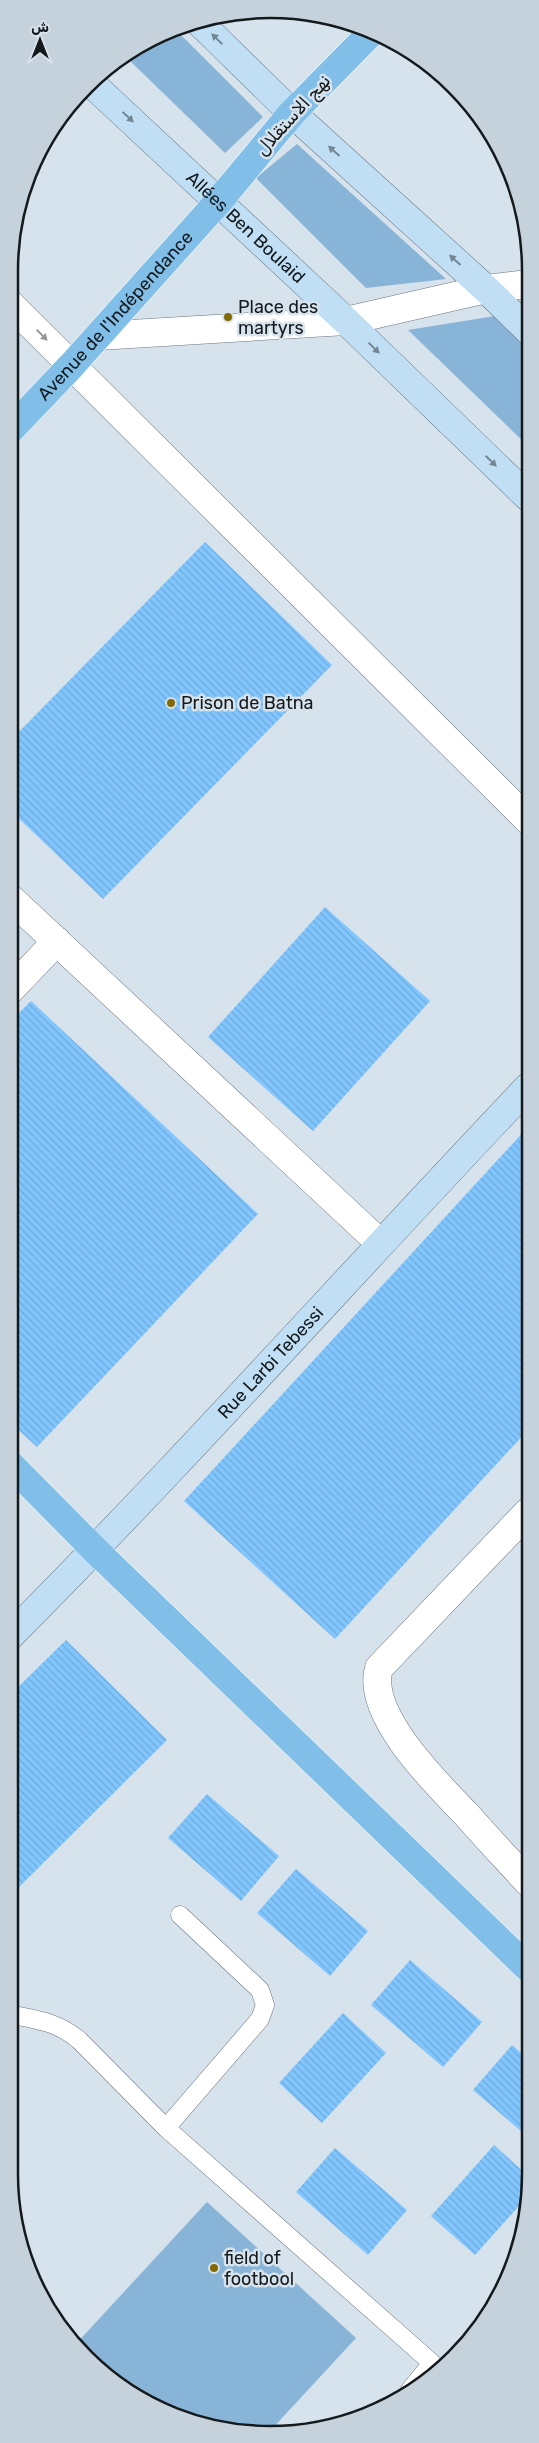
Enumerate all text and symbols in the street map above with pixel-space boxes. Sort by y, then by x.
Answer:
north arrow [15,15,65,65]
text: ش [31,19,49,36]
one-way arrow [211,33,223,45]
street label: نهج الاستقلال [251,70,336,161]
one-way arrow [121,111,133,123]
one-way arrow [329,145,341,157]
street label: Allées Ben Boulaid [181,166,310,288]
street label: Avenue de l'Indépendance [33,226,198,405]
one-way arrow [448,255,461,266]
place label: Place des martyrs [238,296,318,339]
marker: Place des martyrs [222,311,234,323]
one-way arrow [35,329,47,341]
one-way arrow [367,342,379,354]
one-way arrow [485,455,497,467]
place label: Prison de Batna [181,692,314,714]
marker: Prison de Batna [165,697,177,709]
street label: Rue Larbi Tebessi [213,1302,328,1424]
place label: field of footbool [224,2247,294,2290]
marker: field of footbool [208,2262,220,2274]

